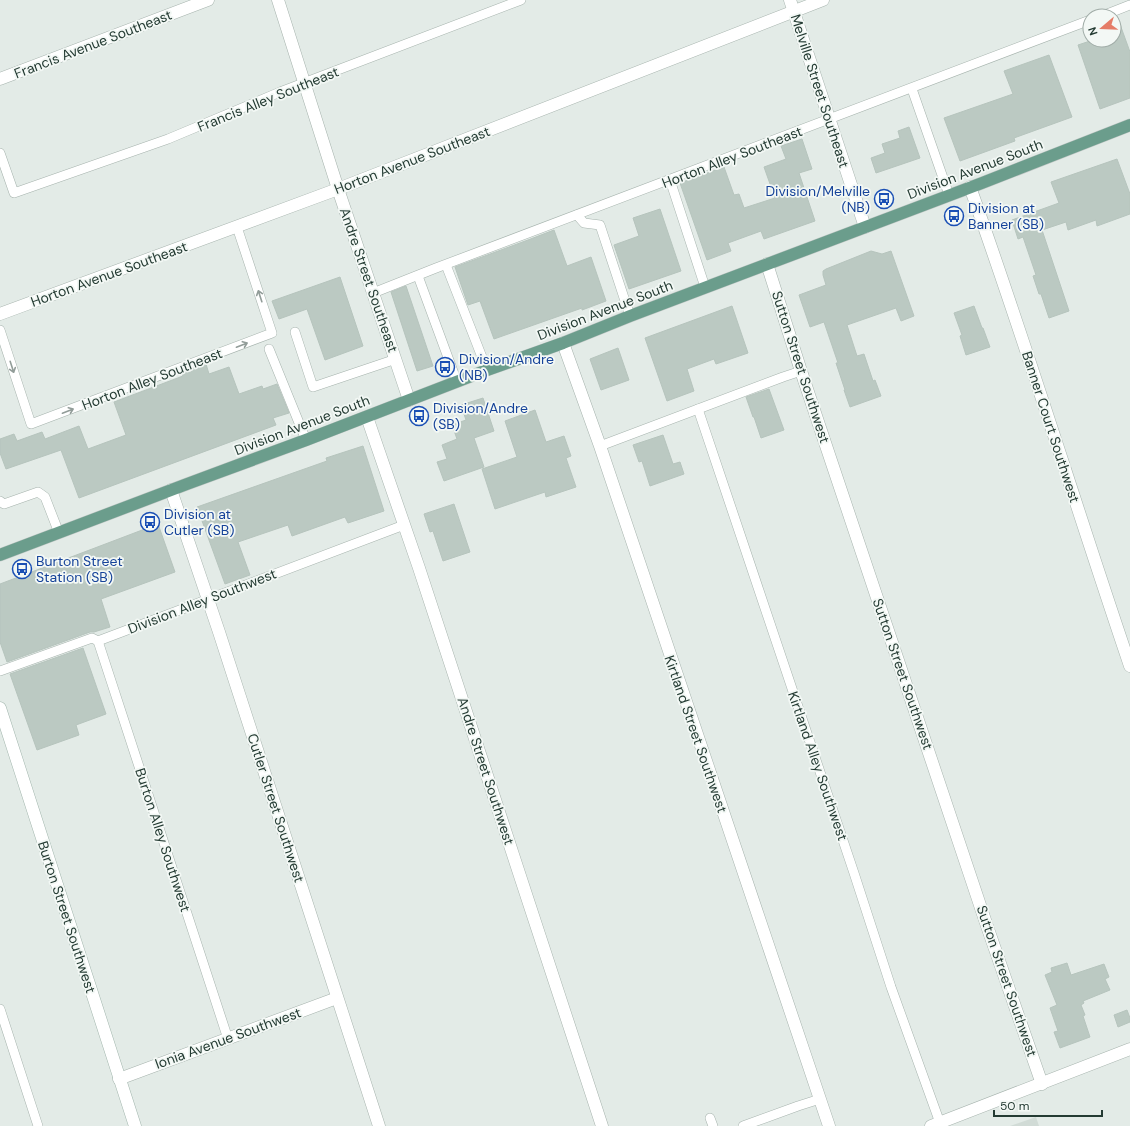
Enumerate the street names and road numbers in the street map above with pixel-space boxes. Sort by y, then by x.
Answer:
street label: Francis Avenue Southeast [12,6,174,82]
street label: Melville Street Southeast [787,12,853,170]
street label: Francis Alley Southeast [195,62,341,136]
street label: Horton Avenue Southeast [332,122,492,198]
street label: Horton Alley Southeast [659,122,805,192]
street label: Division Avenue South [905,135,1045,203]
street label: Andre Street Southeast [336,205,402,355]
street label: Horton Avenue Southeast [28,237,190,311]
street label: Division Avenue South [535,276,675,344]
street label: Sutton Street Southwest [768,289,834,445]
street label: Horton Alley Southeast [79,344,225,414]
street label: Banner Court Southwest [1018,349,1084,505]
street label: Division Avenue South [232,391,372,459]
street label: Division Alley Southwest [125,564,279,638]
street label: Sutton Street Southwest [869,596,937,752]
street label: Kirtland Street Southwest [661,653,731,815]
street label: Kirtland Alley Southwest [784,689,852,843]
street label: Andre Street Southwest [454,695,518,847]
street label: Cutler Street Southwest [243,731,309,885]
street label: Burton Alley Southwest [131,766,195,914]
street label: Burton Street Southwest [34,839,100,995]
street label: Sutton Street Southwest [973,903,1041,1059]
street label: Ionia Avenue Southwest [152,1003,304,1073]

